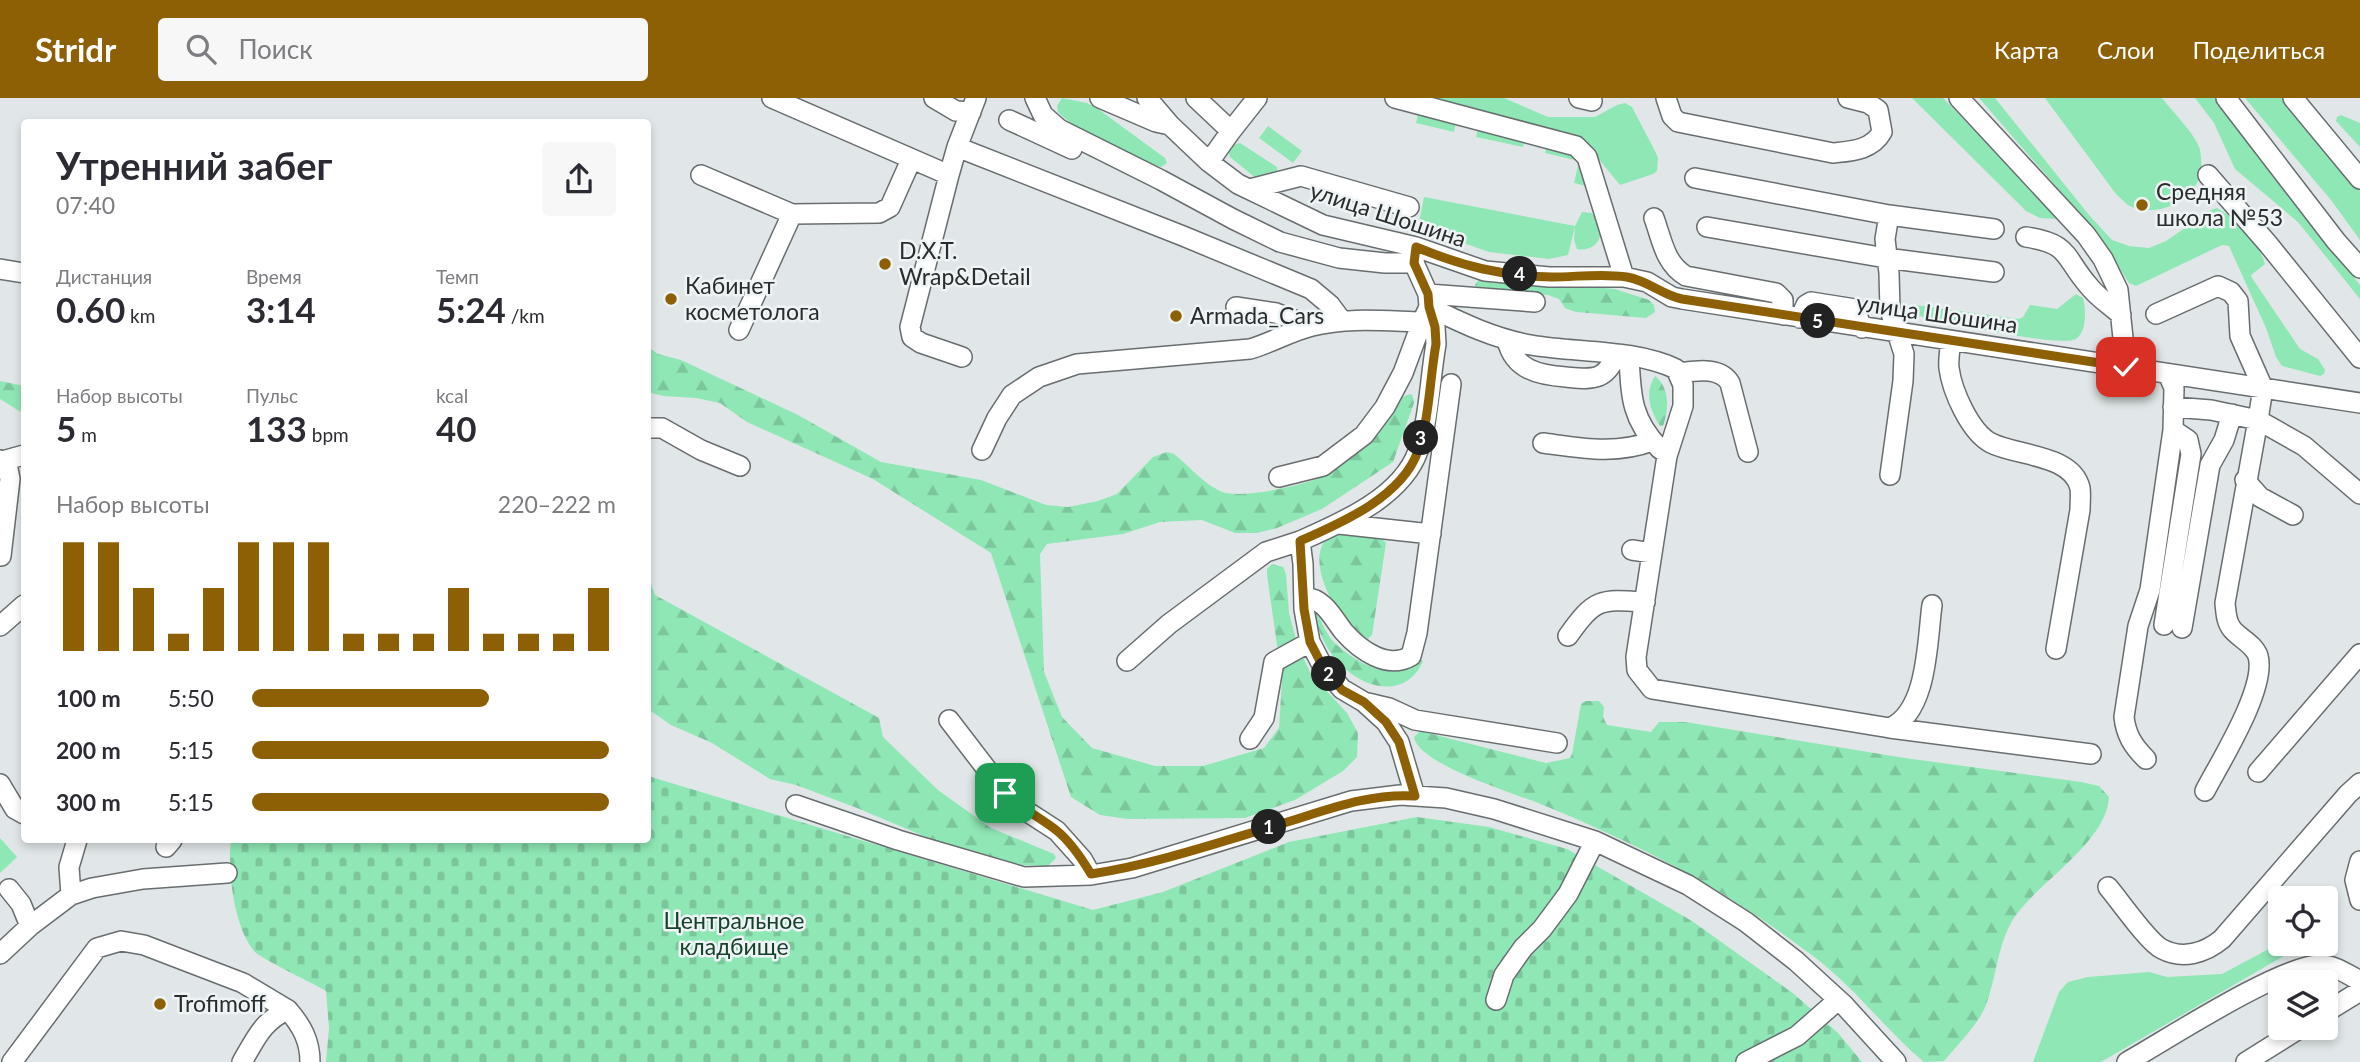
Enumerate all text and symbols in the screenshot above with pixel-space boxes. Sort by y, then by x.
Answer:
search box [158,18,648,81]
text: Stridr [35,29,116,69]
icon: search [182,30,220,68]
text: Поиск [238,33,313,65]
text: Карта [1994,35,2059,64]
text: Слои [2097,35,2154,64]
text: Поделиться [2192,35,2325,64]
text: Утренний забег [56,142,333,188]
button: share [542,142,616,216]
street label: улица Шошина [1307,176,1470,253]
place label: Средняя школа №53 [2156,177,2283,231]
text: 07:40 [56,191,115,219]
marker: Средняя школа №53 [2134,197,2150,213]
place label: D.X.T. Wrap&Detail [899,236,1031,290]
marker: D.X.T. Wrap&Detail [877,256,893,272]
pin: 4 [1502,256,1538,292]
text: 4 [1514,262,1525,285]
text: Дистанция [56,265,152,288]
text: Время [246,265,302,288]
text: Темп [436,265,479,288]
place label: Кабинет косметолога [685,271,820,325]
text: 0.60 [56,288,125,330]
text: 3:14 [246,288,316,330]
text: 5:24 [436,288,506,330]
street label: улица Шошина [1855,288,2020,338]
marker: Кабинет косметолога [663,291,679,307]
place label: Armada_Cars [1190,301,1324,329]
text: km [125,304,155,327]
text: /km [506,304,545,327]
pin: 5 [1800,304,1836,339]
marker: Armada_Cars [1168,308,1184,324]
text: 5 [1812,309,1823,332]
pin [2096,337,2156,397]
icon: check [2107,348,2145,386]
text: Набор высоты [56,384,183,407]
text: Пульс [246,384,298,407]
text: kcal [436,384,468,407]
text: 5 [56,407,76,449]
text: 133 [246,407,307,449]
text: 40 [436,407,477,449]
pin: 3 [1404,420,1438,456]
text: m [76,423,97,446]
text: bpm [307,423,349,446]
text: 3 [1415,426,1426,449]
text: Набор высоты [56,490,210,518]
text: 220–222 m [498,490,616,518]
pin: 2 [1312,656,1346,692]
text: 2 [1323,662,1334,685]
text: 100 m [56,684,121,712]
text: 5:50 [168,684,214,712]
text: 200 m [56,736,121,764]
text: 5:15 [168,736,214,764]
pin [975,763,1035,823]
icon: arrive [986,774,1024,812]
text: 300 m [56,788,121,816]
text: 5:15 [168,788,214,816]
pin: 1 [1252,810,1286,844]
text: 1 [1263,815,1274,838]
map controls [2268,886,2338,1040]
button: locate [2268,886,2338,956]
park label: Центральное кладбище [664,906,804,960]
button: layers [2268,970,2338,1040]
place label: Trofimoff [174,989,267,1017]
marker: Trofimoff [152,996,168,1012]

